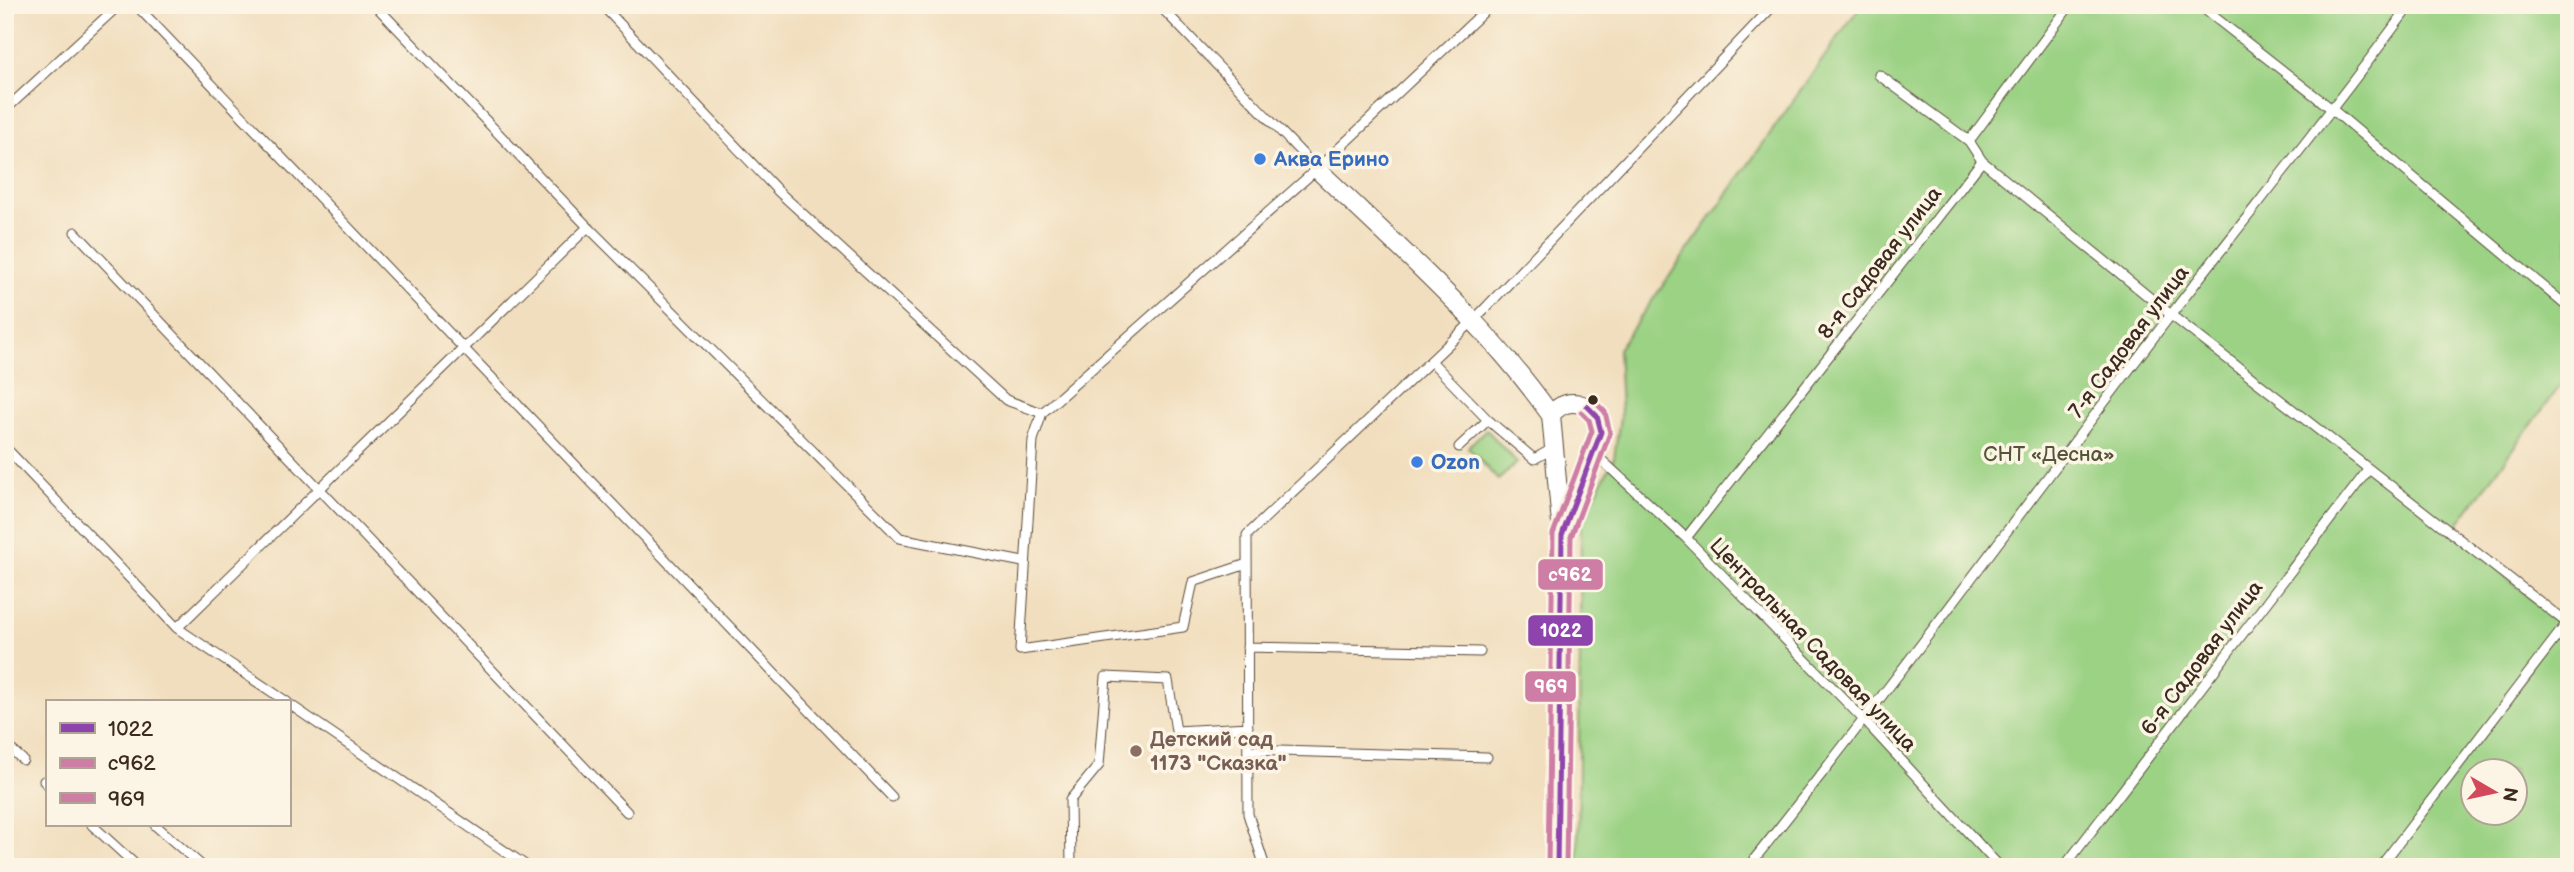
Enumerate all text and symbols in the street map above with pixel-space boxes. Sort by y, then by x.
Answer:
place label: Аква Ерино [1273,147,1389,172]
marker: Аква Ерино [1252,151,1268,167]
street label: 8-я Садовая улица [1813,181,1948,344]
street label: 7-я Садовая улица [2063,260,2195,423]
unlabelled marker [1586,393,1600,407]
park label: СНТ «Десна» [1983,442,2115,467]
place label: Ozon [1431,450,1480,475]
marker: Ozon [1409,454,1425,470]
street label: Центральная Садовая улица [1704,533,1922,757]
line badge: с962 [1537,558,1604,591]
text: с962 [1548,564,1592,587]
street label: 6-я Садовая улица [2136,575,2269,740]
line badge: 1022 [1527,614,1594,647]
text: 1022 [1540,620,1583,643]
line badge: 969 [1524,670,1577,703]
text: 969 [1534,676,1568,699]
legend [46,700,290,826]
text: 1022 [108,717,154,742]
place label: Детский сад 1173 "Сказка" [1150,727,1287,776]
marker: Детский сад 1173 "Сказка" [1128,743,1144,759]
text: с962 [108,751,156,776]
north arrow [2458,756,2528,826]
text: N [2497,786,2522,803]
text: 969 [108,787,145,812]

